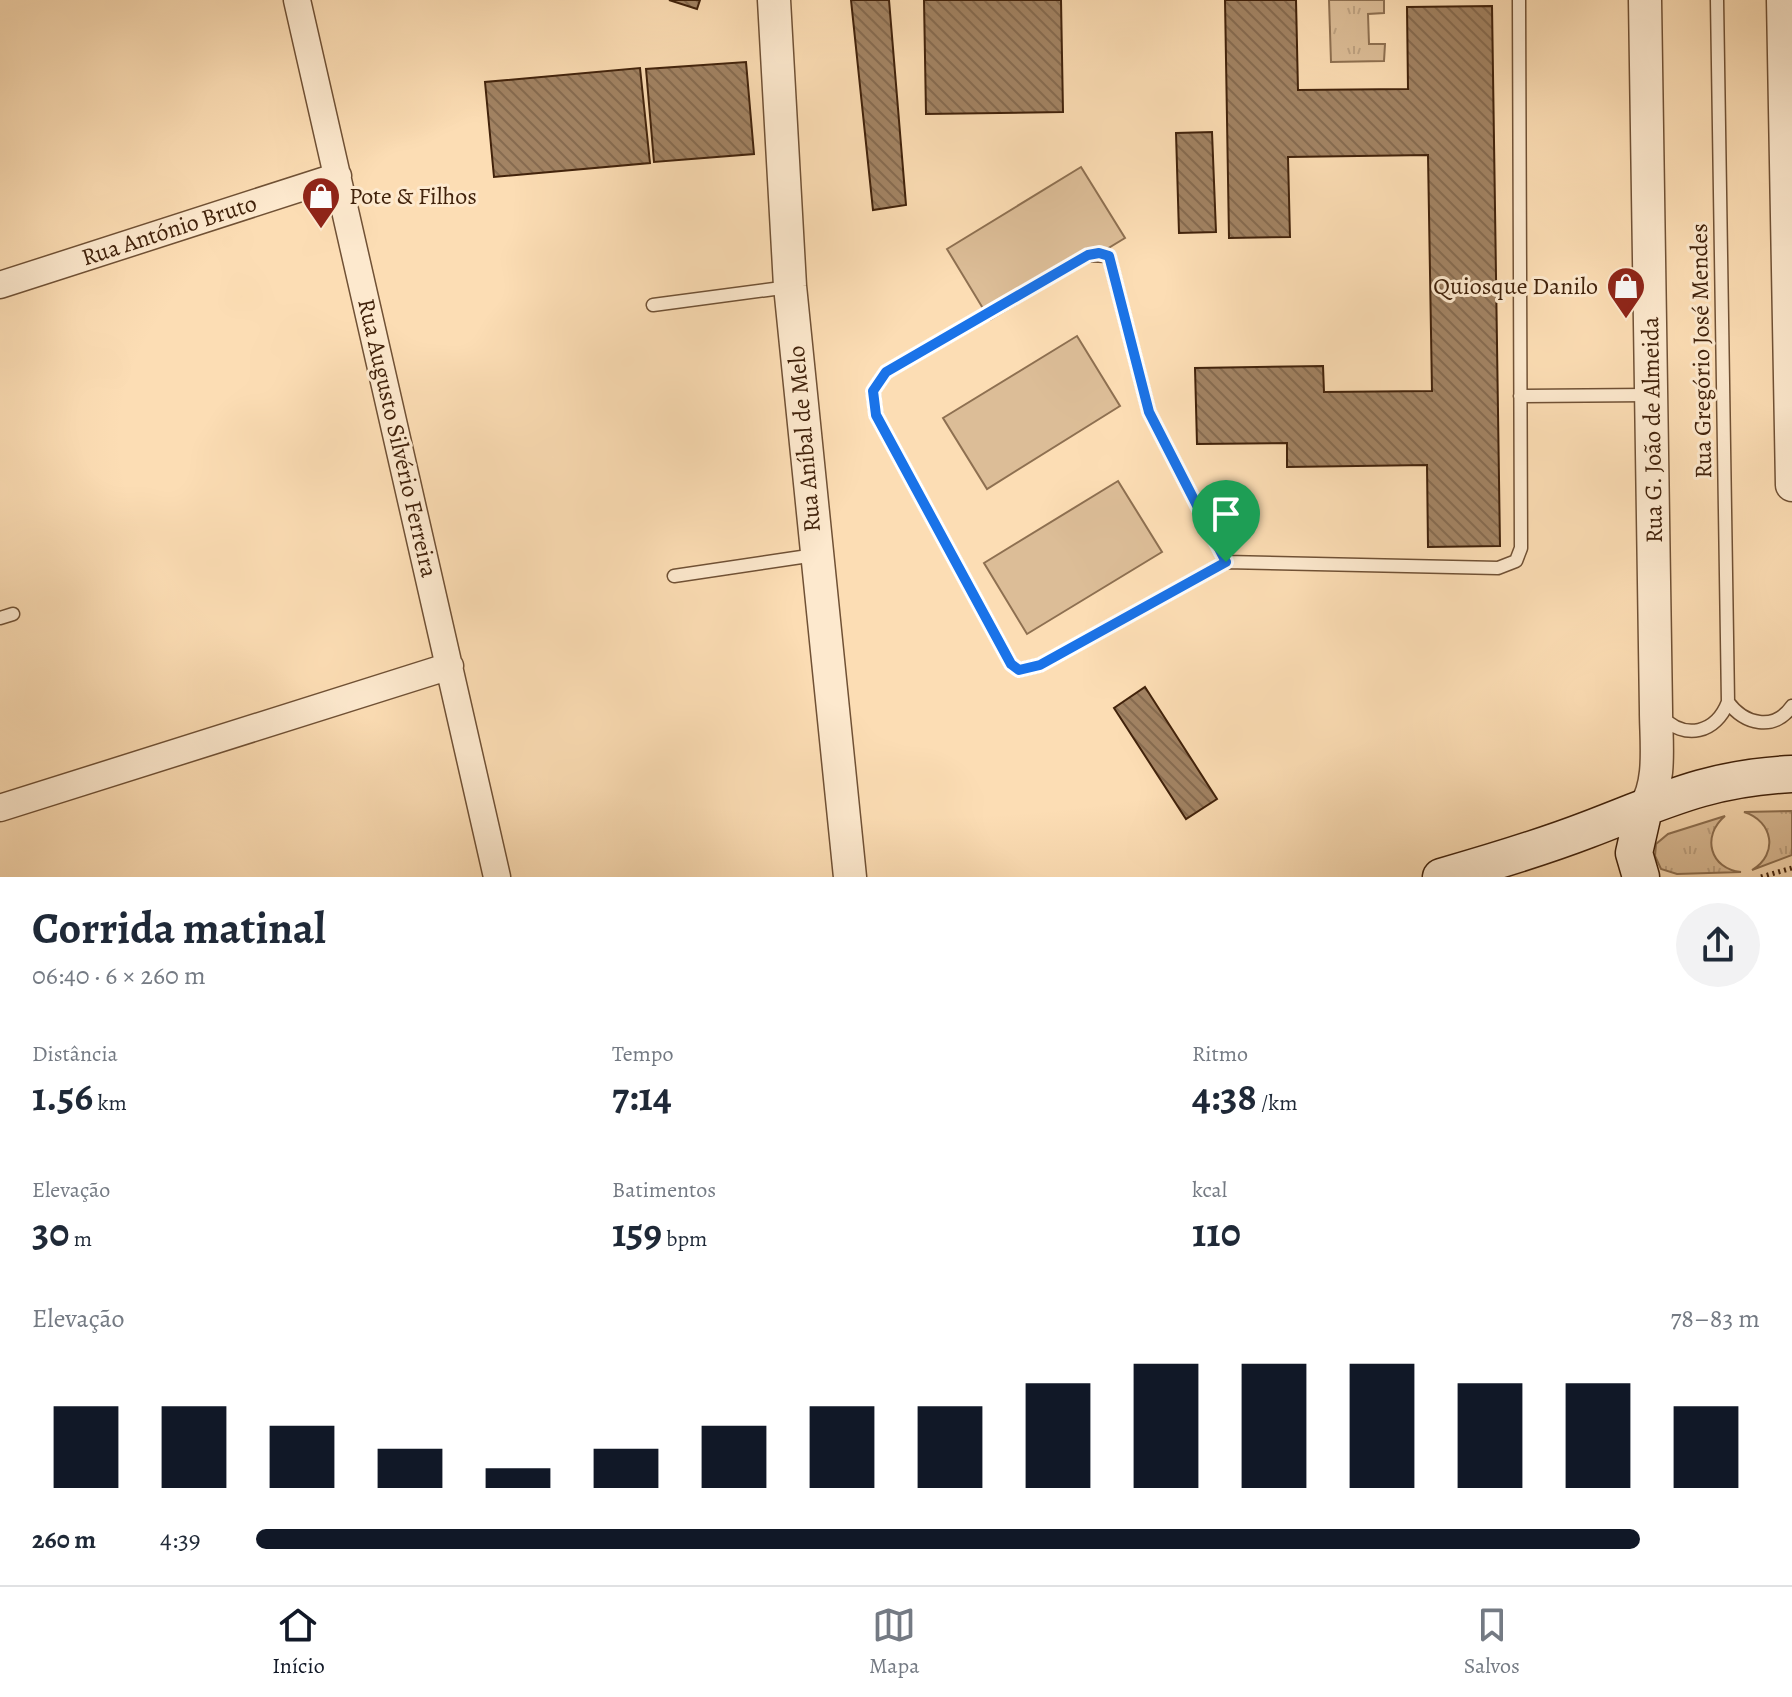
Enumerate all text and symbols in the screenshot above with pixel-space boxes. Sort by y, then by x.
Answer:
shop icon: Pote & Filhos [300,175,342,230]
place label: Pote & Filhos [349,180,477,212]
street label: Rua António Bruto [77,187,261,273]
street label: Rua Gregório José Mendes [1683,223,1719,479]
shop icon: Quiosque Danilo [1605,265,1647,320]
place label: Quiosque Danilo [1433,270,1598,302]
street label: Rua Augusto Silvério Ferreira [350,295,446,581]
street label: Rua G. João de Almeida [1634,316,1670,544]
street label: Rua Aníbal de Melo [780,344,828,534]
pin [1192,480,1260,562]
icon: arrive [1204,492,1248,536]
text: Corrida matinal [32,898,326,958]
button: share [1676,903,1760,987]
text: 06:40 · 6 × 260 m [32,958,206,993]
text: Distância [32,1039,118,1069]
text: Tempo [612,1039,673,1069]
text: Ritmo [1192,1039,1248,1069]
text: 1.56 [32,1069,93,1124]
text: 7:14 [612,1069,672,1124]
text: 4:38 [1192,1069,1257,1124]
text: km [93,1088,127,1118]
text: /km [1257,1088,1298,1118]
text: Elevação [32,1175,110,1205]
text: Batimentos [612,1175,716,1205]
text: kcal [1192,1175,1227,1205]
text: 30 [32,1205,69,1260]
text: 159 [612,1205,662,1260]
text: 110 [1192,1205,1241,1260]
text: m [69,1224,92,1254]
text: bpm [662,1224,707,1254]
text: Elevação [32,1301,124,1336]
text: 78–83 m [1670,1301,1760,1336]
text: 260 m [32,1522,96,1557]
text: 4:39 [160,1522,201,1557]
tab: Início [272,1603,325,1681]
tab: Mapa [869,1603,919,1681]
tab: Salvos [1464,1603,1520,1681]

